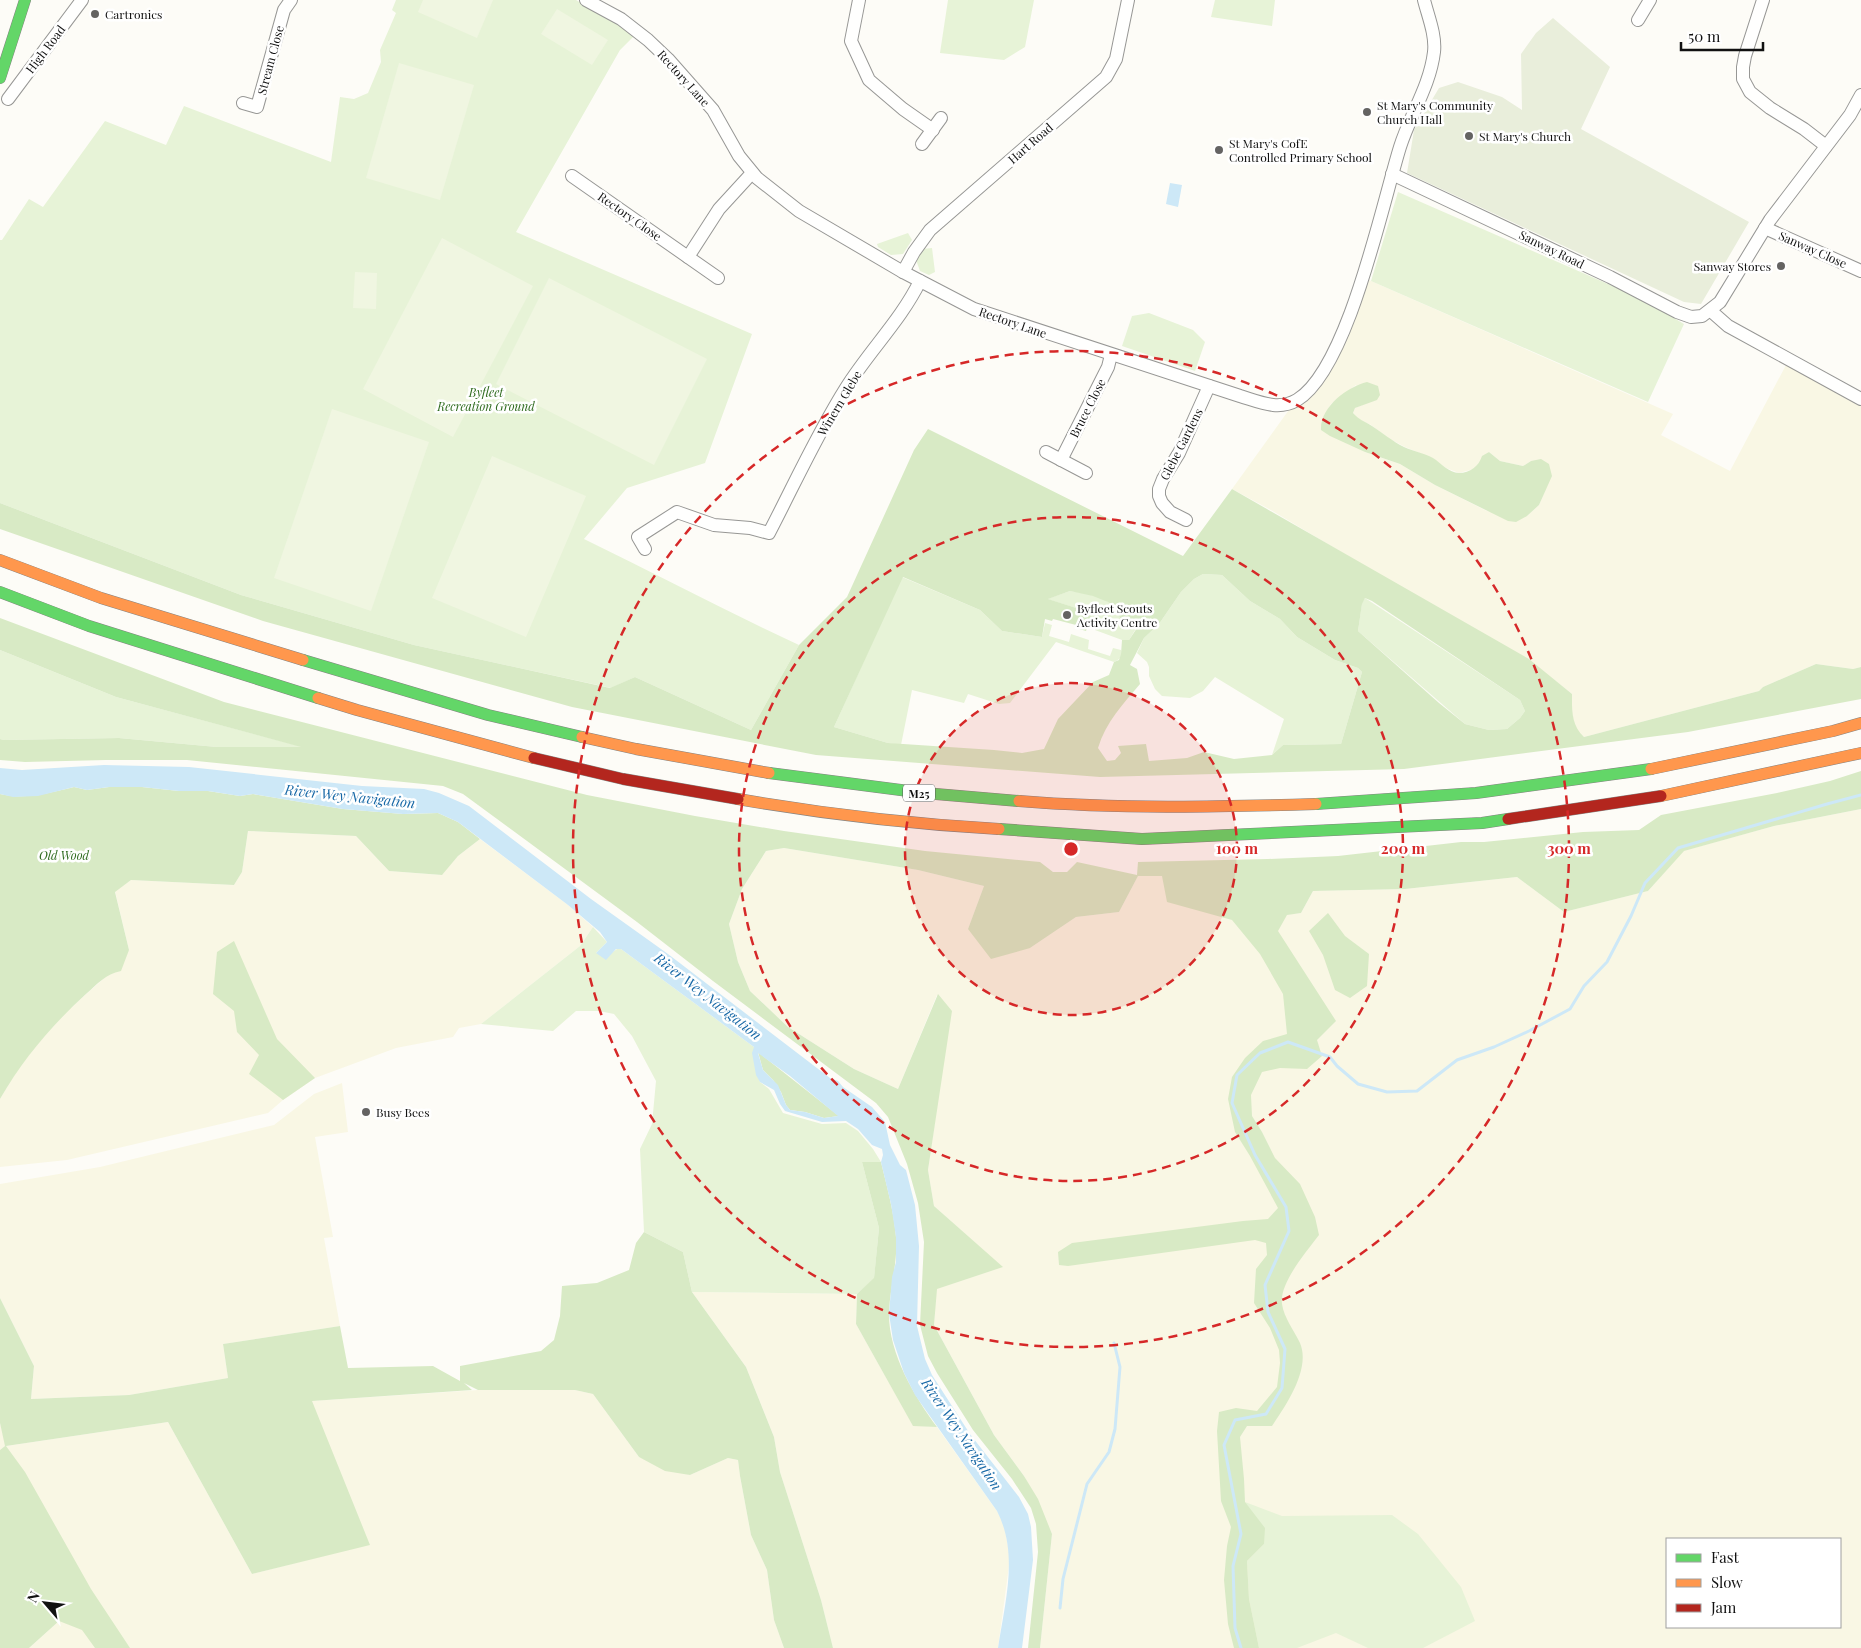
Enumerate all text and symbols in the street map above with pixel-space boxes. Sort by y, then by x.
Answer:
place label: Cartronics [105,6,162,22]
marker: Cartronics [89,8,101,20]
scale bar [1681,20,1764,52]
street label: High Road [22,22,68,76]
street label: Stream Close [253,24,287,96]
text: 50 m [1688,26,1721,46]
street label: Rectory Lane [654,46,714,110]
place label: St Mary's Community Church Hall [1377,97,1493,127]
marker: St Mary's Community Church Hall [1361,106,1373,118]
street label: Hart Road [1004,119,1056,167]
place label: St Mary's Church [1479,128,1571,144]
marker: St Mary's Church [1463,130,1475,142]
place label: St Mary's CofE Controlled Primary School [1229,135,1373,165]
marker: St Mary's CofE Controlled Primary School [1213,144,1225,156]
street label: Rectory Close [595,188,665,244]
street label: Sanway Road [1517,226,1587,272]
street label: Sanway Close [1776,227,1850,271]
place label: Sanway Stores [1694,258,1771,274]
marker: Sanway Stores [1775,260,1787,272]
street label: Rectory Lane [977,303,1049,341]
street label: Winern Glebe [813,367,865,439]
street label: Bruce Close [1065,376,1109,440]
park label: Byfleet Recreation Ground [436,384,535,414]
street label: Glebe Gardens [1156,405,1206,483]
place label: Byfleet Scouts Activity Centre [1076,600,1157,630]
marker: Byfleet Scouts Activity Centre [1061,609,1073,621]
water label: River Wey Navigation [283,780,416,812]
road number: M25 [903,784,935,801]
text: 100 m [1216,838,1259,858]
text: 200 m [1381,838,1426,858]
text: 300 m [1547,838,1591,858]
centre of rings [1062,840,1080,858]
park label: Old Wood [39,847,90,863]
water label: River Wey Navigation [650,948,766,1044]
place label: Busy Bees [376,1104,430,1120]
marker: Busy Bees [360,1106,372,1118]
water label: River Wey Navigation [917,1373,1007,1494]
legend [1666,1538,1841,1628]
text: Fast [1711,1547,1740,1567]
text: Slow [1711,1572,1743,1592]
north arrow [20,1578,70,1628]
text: N [22,1588,44,1606]
text: Jam [1710,1597,1737,1617]

